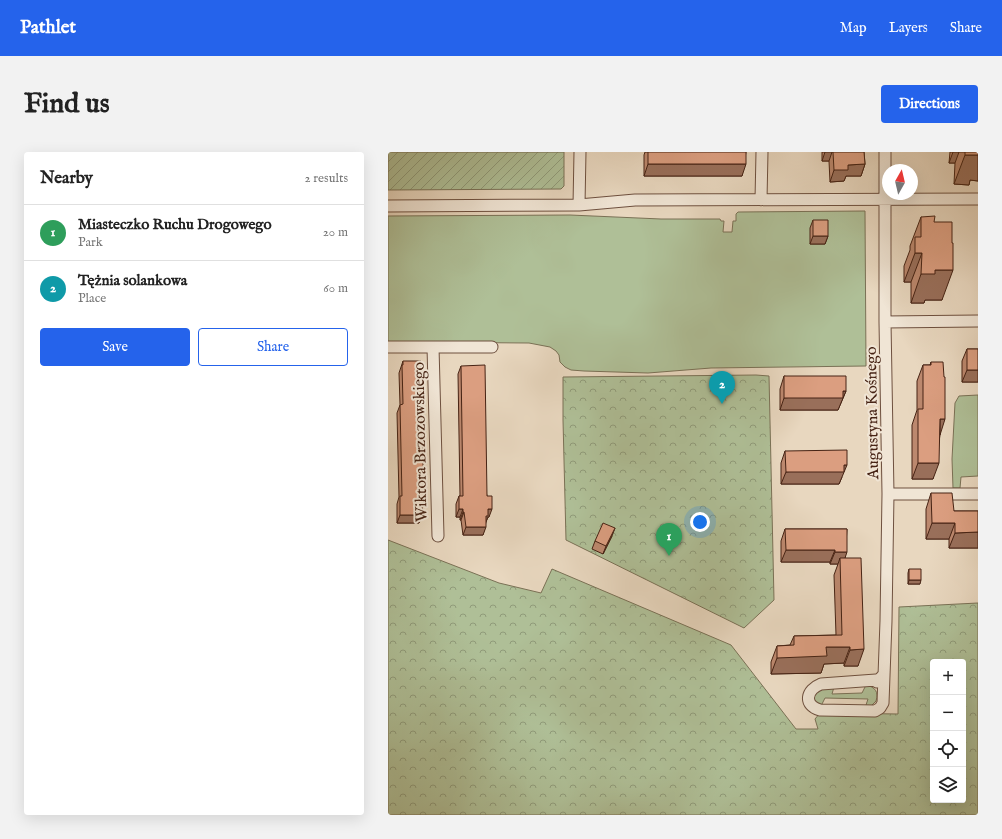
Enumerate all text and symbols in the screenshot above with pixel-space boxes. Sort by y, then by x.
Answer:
text: Pathlet [20,16,76,40]
text: Map [840,19,867,37]
text: Layers [889,19,928,37]
text: Share [950,19,982,37]
button: Directions [881,85,978,123]
text: Find us [24,87,110,122]
north arrow [882,164,918,200]
text: Nearby [40,168,93,189]
text: 2 results [304,170,348,187]
text: Miasteczko Ruchu Drogowego [78,215,272,234]
text: 1 [51,224,55,241]
text: 20 m [323,224,348,241]
text: Park [78,234,103,251]
text: Tężnia solankowa [78,271,187,290]
text: 2 [50,280,56,297]
text: 60 m [323,280,348,297]
text: Place [78,290,106,307]
button: Save [40,328,190,366]
button: Share [198,328,348,366]
street label: Augustyna Kośnego [862,346,884,481]
street label: Wiktora Brzozowskiego [410,361,432,522]
pin: 2 [709,371,735,404]
your location [690,512,710,532]
pin: 1 [656,523,682,556]
map controls [930,659,966,803]
button: + [930,659,966,695]
button: − [930,695,966,731]
button: locate [930,731,966,767]
button: layers [930,767,966,803]

